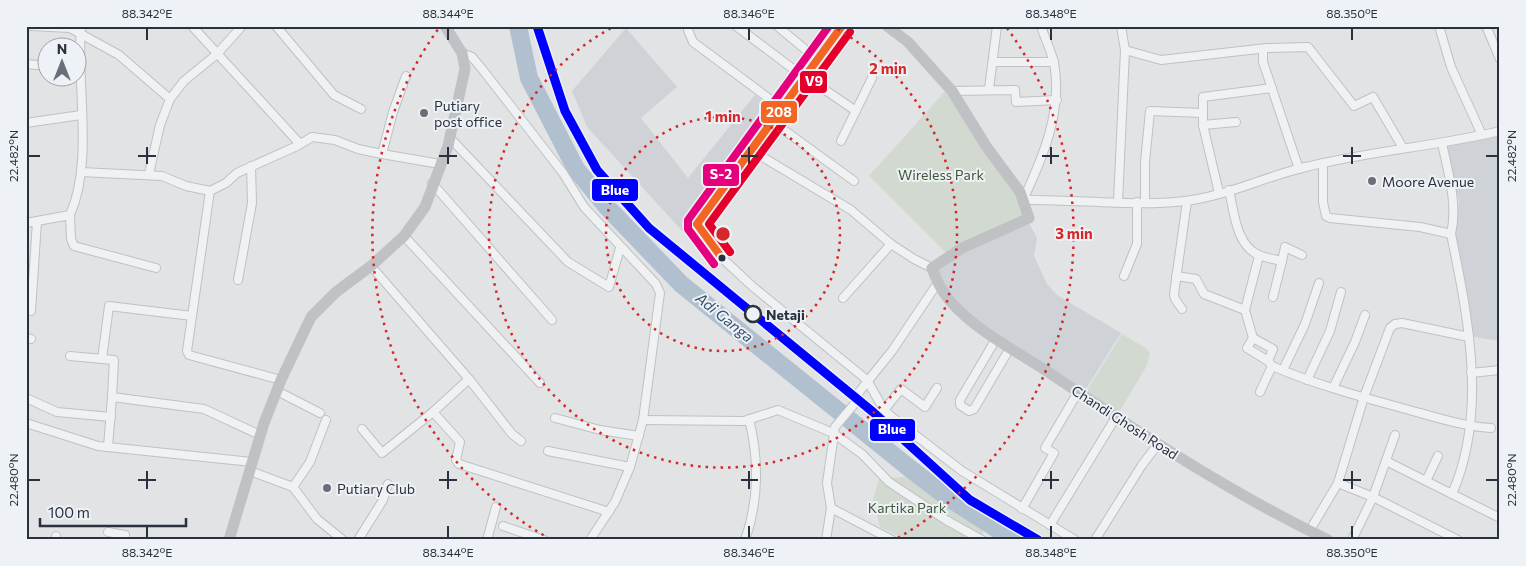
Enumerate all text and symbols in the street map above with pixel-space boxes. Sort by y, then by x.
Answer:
text: 88.342°E [122,6,172,20]
text: 88.344°E [422,6,474,20]
text: 88.346°E [723,6,775,20]
text: 88.348°E [1025,6,1077,20]
text: 88.350°E [1326,6,1378,20]
north arrow [38,38,88,88]
text: N [57,40,67,57]
text: 2 min [869,59,907,77]
line badge: V9 [799,70,828,94]
text: V9 [805,72,823,89]
place label: Putiary post office [434,97,502,130]
line badge: 208 [760,100,798,124]
text: 208 [766,103,792,120]
marker: Putiary post office [418,107,430,119]
text: 1 min [705,107,741,125]
text: 22.482°N [6,130,20,182]
text: 22.482°N [1504,130,1518,182]
line badge: S-2 [702,163,740,187]
text: S-2 [710,165,732,182]
park label: Wireless Park [898,166,985,183]
place label: Moore Avenue [1382,173,1474,190]
marker: Moore Avenue [1366,175,1378,187]
line badge: Blue [591,178,639,202]
text: Blue [601,181,629,198]
text: 3 min [1055,224,1093,242]
centre of rings [714,225,732,243]
unlabelled marker [717,253,727,263]
water label: Adi Ganga [692,288,757,346]
marker: Netaji [744,305,762,323]
place label: Netaji [766,306,805,323]
street label: Chandi Ghosh Road [1069,381,1181,463]
line badge: Blue [869,418,916,442]
text: Blue [878,420,906,437]
text: 22.480°N [6,454,20,506]
text: 22.480°N [1504,454,1518,506]
place label: Putiary Club [337,480,415,497]
marker: Putiary Club [321,482,333,494]
scale bar [40,496,186,528]
park label: Kartika Park [868,499,947,516]
text: 100 m [48,503,90,521]
text: 88.342°E [122,545,172,559]
text: 88.344°E [422,545,474,559]
text: 88.346°E [723,545,775,559]
text: 88.348°E [1025,545,1077,559]
text: 88.350°E [1326,545,1378,559]

